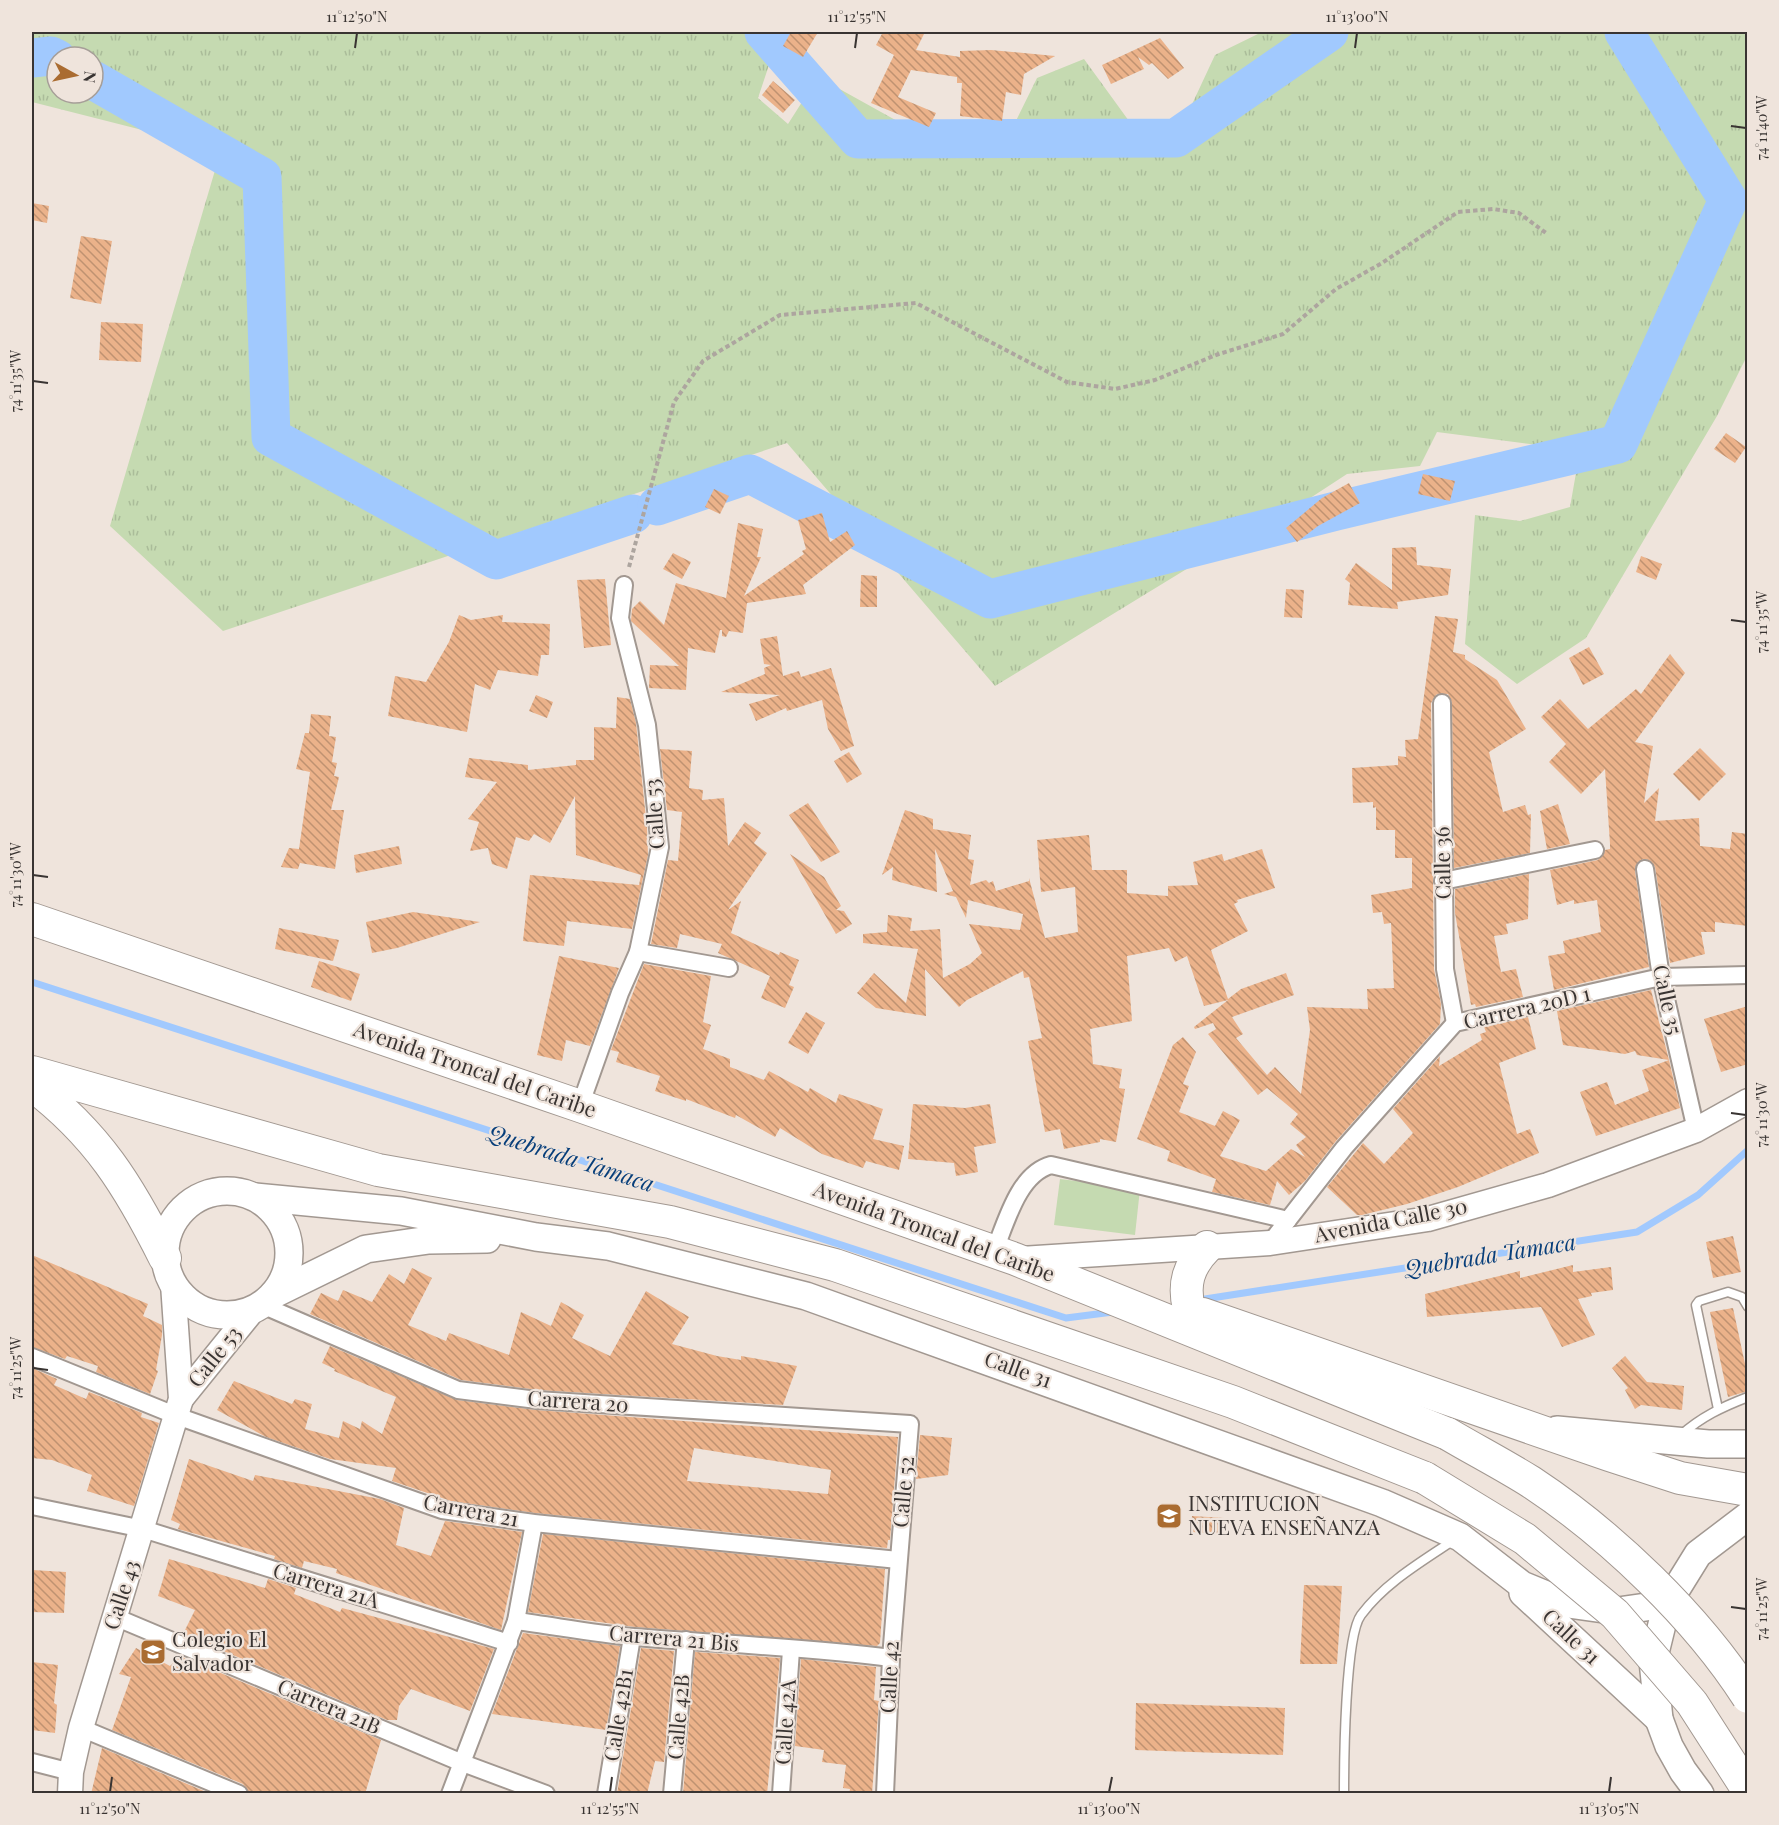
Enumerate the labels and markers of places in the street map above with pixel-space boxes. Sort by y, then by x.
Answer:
place label: INSTITUCION NUEVA ENSEÑANZA [1188,1488,1381,1540]
school or university icon: INSTITUCION NUEVA ENSEÑANZA [1154,1501,1184,1531]
place label: Colegio El Salvador [172,1624,267,1676]
school or university icon: Colegio El Salvador [138,1637,168,1667]

